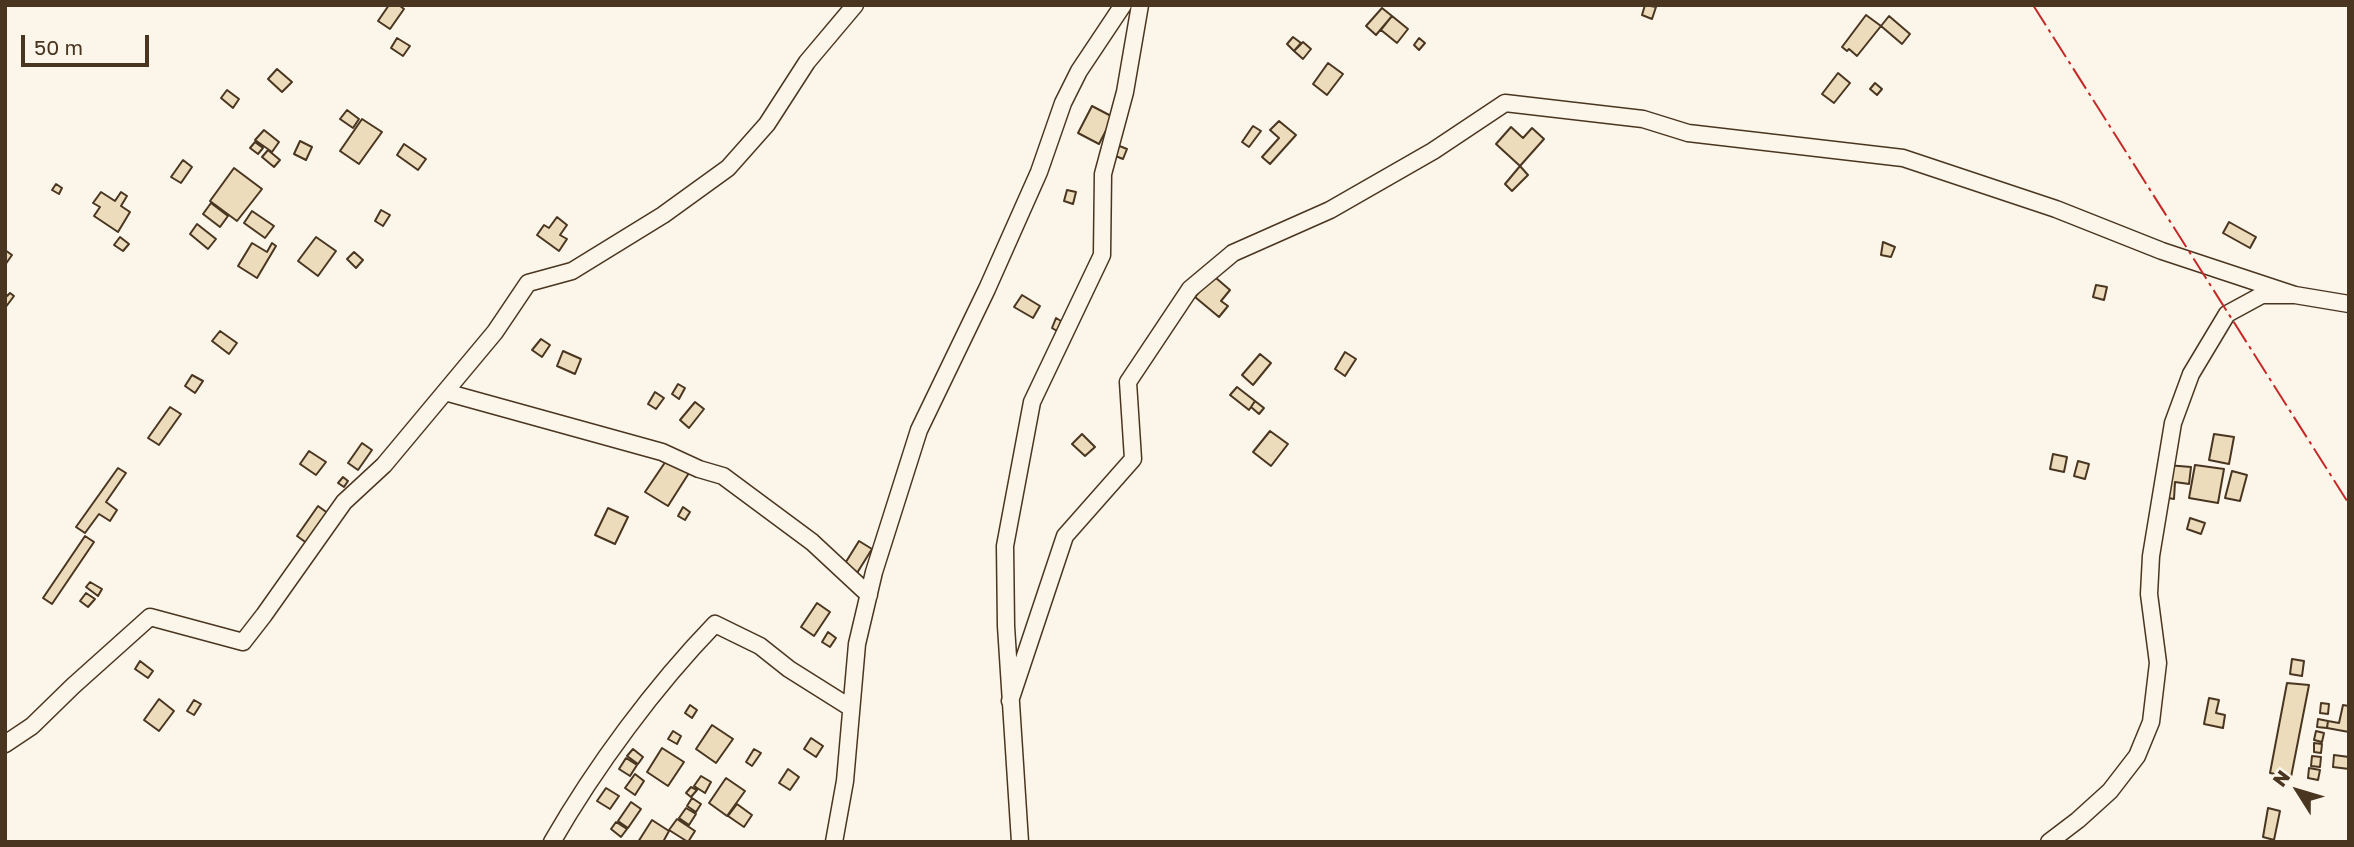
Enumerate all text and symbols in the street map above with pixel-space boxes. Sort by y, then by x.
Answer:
scale bar [24,21,152,65]
text: 50 m [34,34,83,60]
north arrow [2263,756,2333,826]
text: N [2267,765,2294,791]

